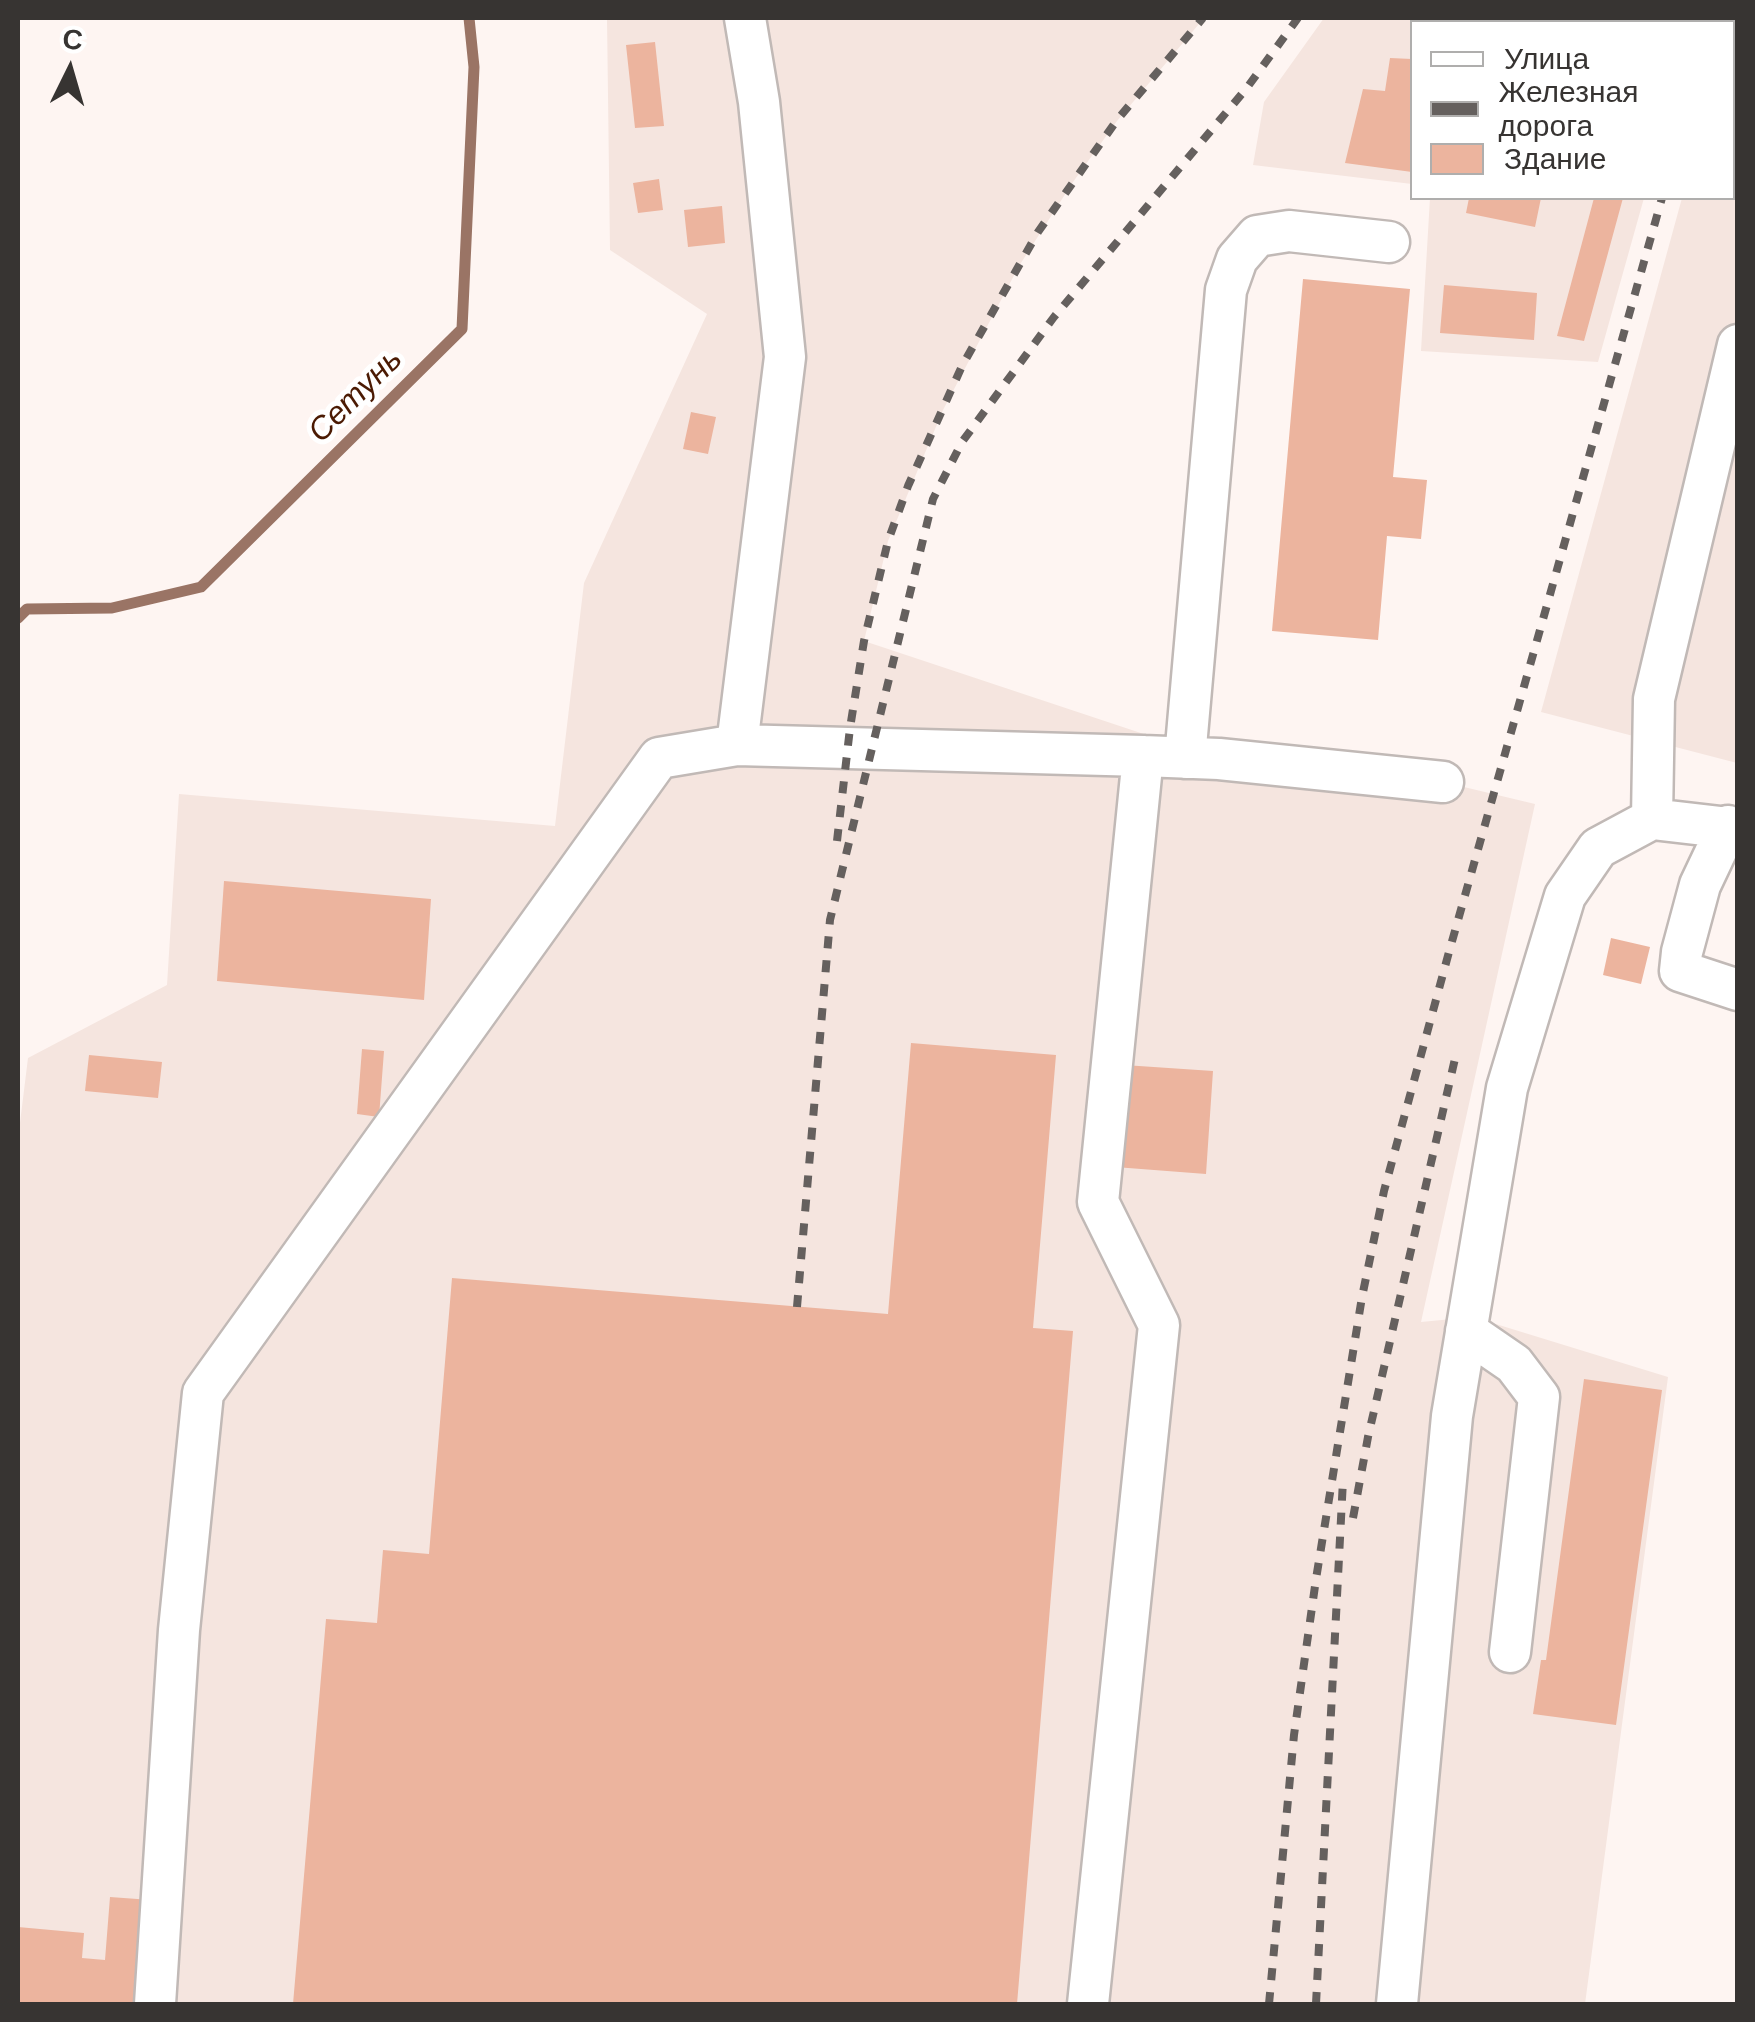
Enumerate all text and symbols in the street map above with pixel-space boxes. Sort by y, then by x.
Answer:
north arrow [20,20,120,120]
legend [1410,20,1735,200]
text: С [61,23,84,56]
text: Улица [1504,42,1589,75]
text: Железная дорога [1499,75,1638,142]
text: Здание [1504,142,1606,175]
water label: Сетунь [301,341,411,451]

